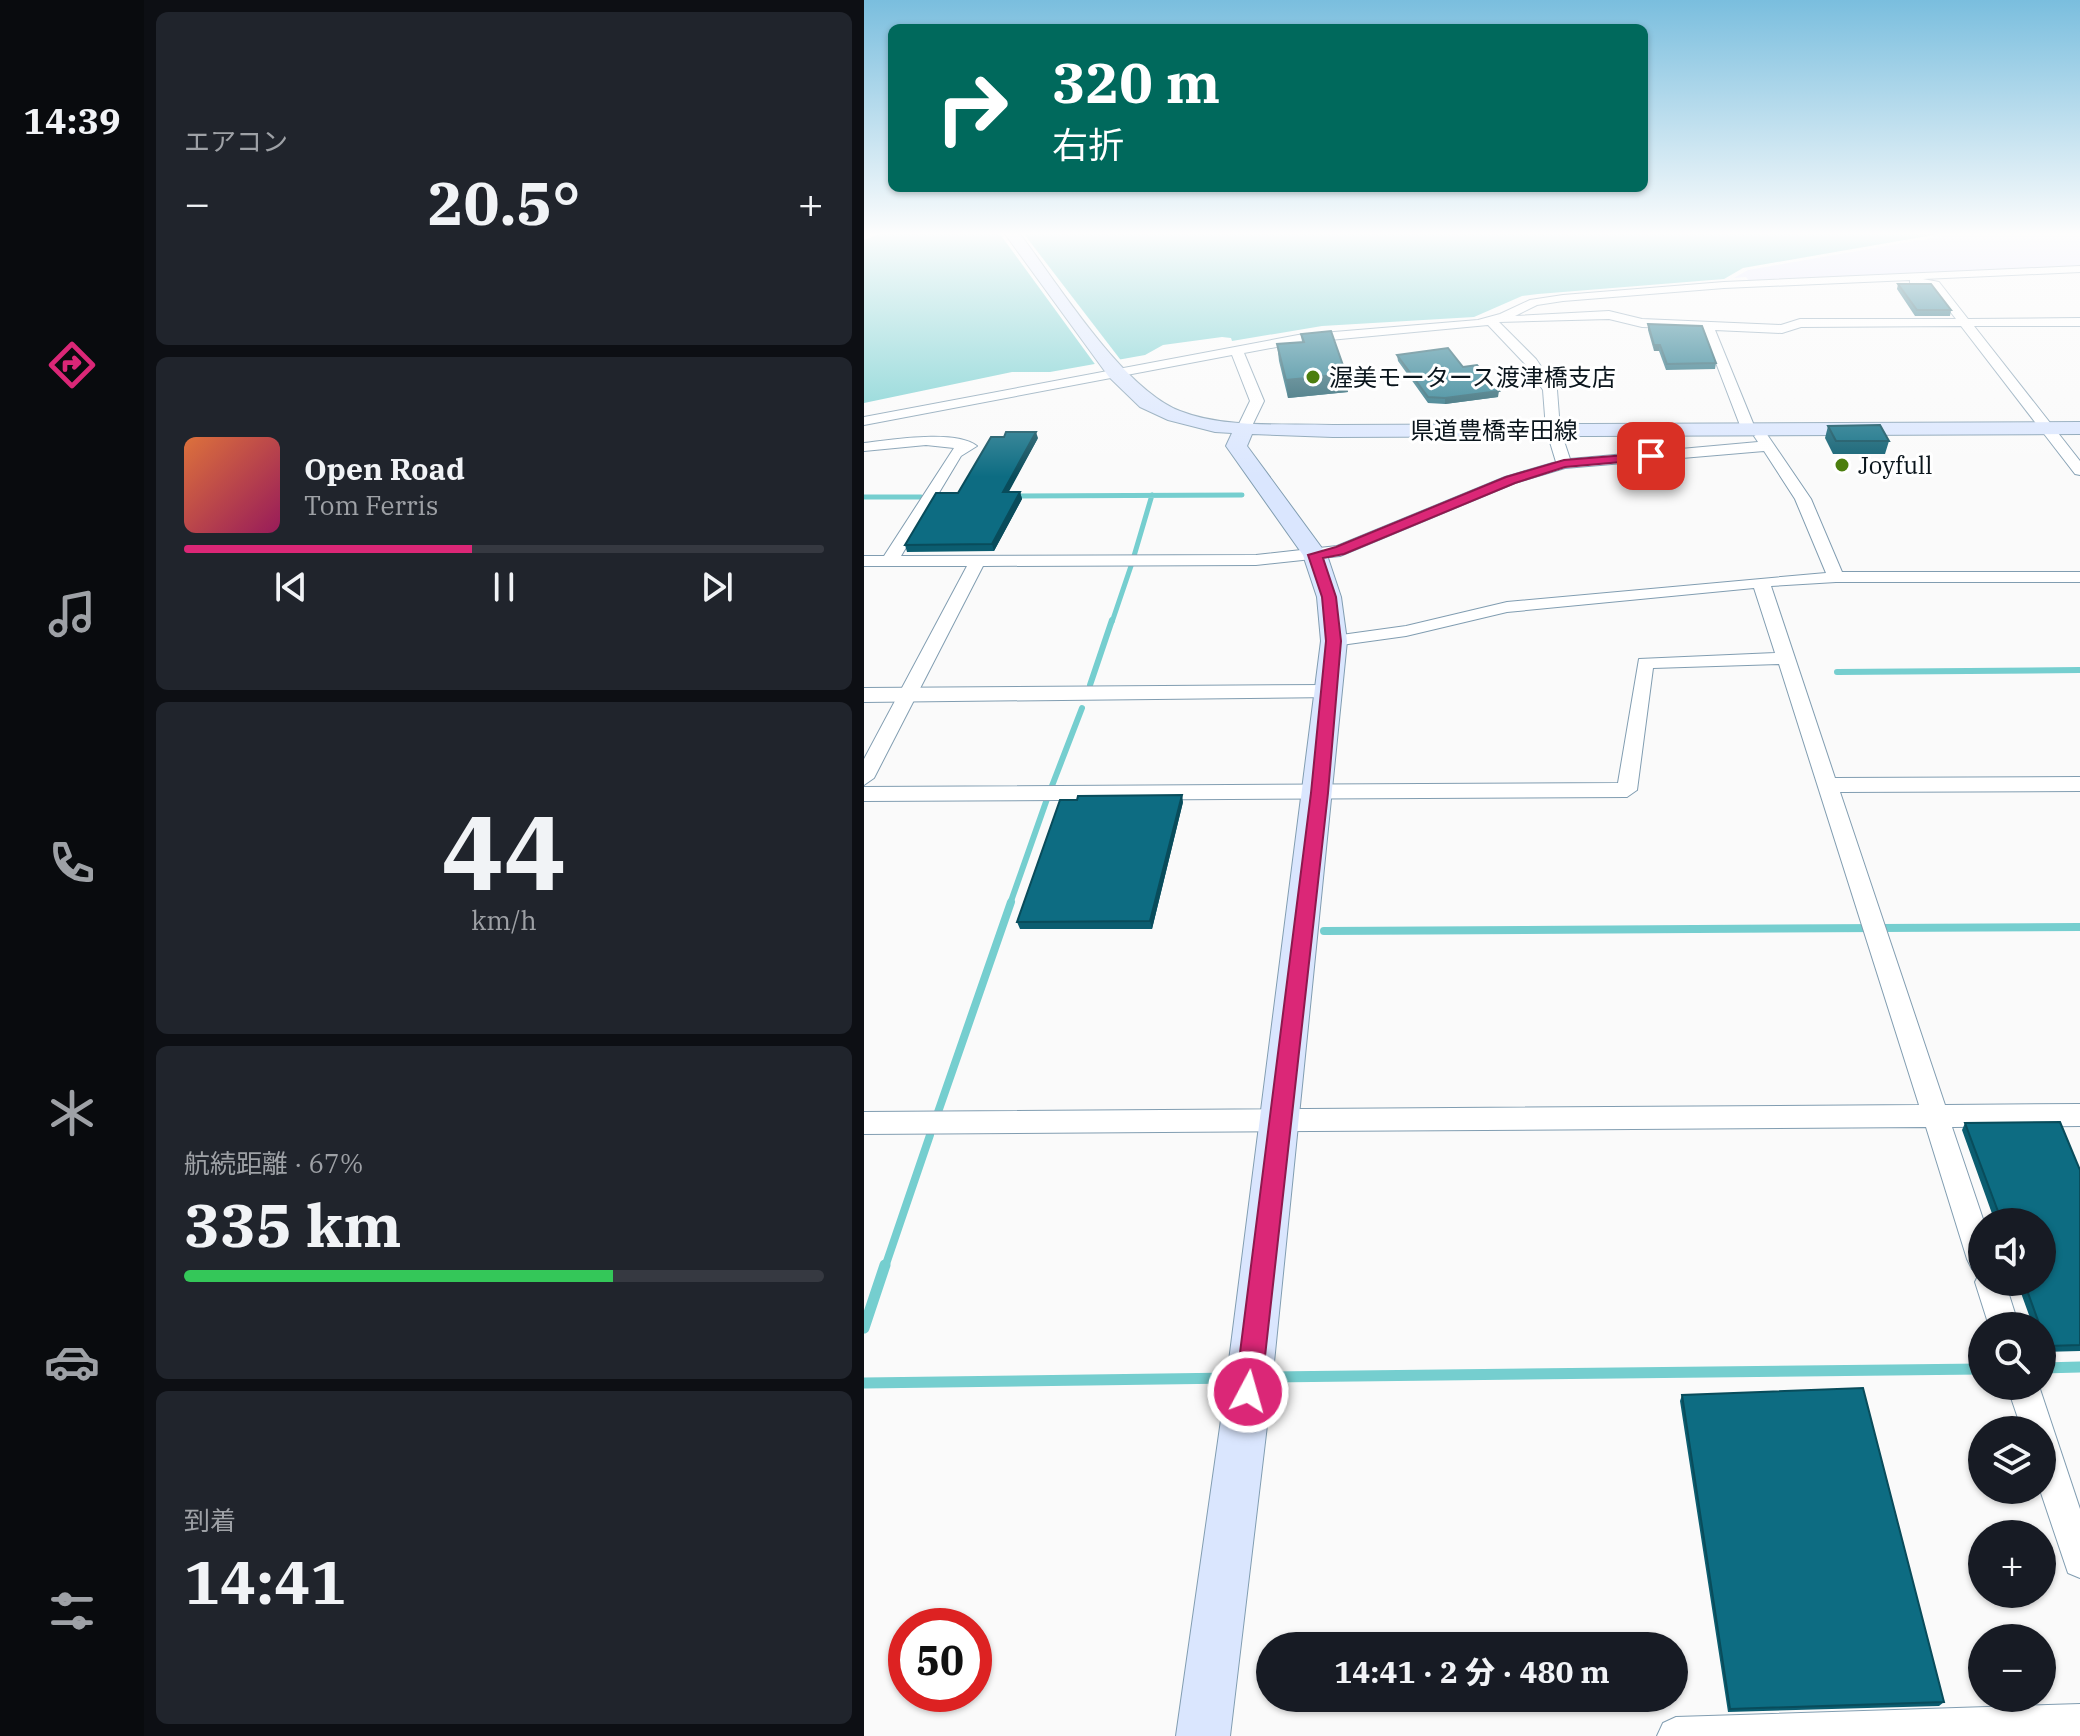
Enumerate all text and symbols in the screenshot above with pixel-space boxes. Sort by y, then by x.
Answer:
text: 320 m [1052,46,1220,118]
icon: right [920,56,1024,160]
text: 14:39 [23,97,121,144]
text: 右折 [1052,121,1124,168]
text: エアコン [184,124,288,158]
text: 20.5° [427,163,581,242]
text: − [184,174,210,231]
text: + [798,174,824,231]
icon: directions [44,337,100,393]
place label: 渥美モータース渡津橋支店 [1329,361,1616,393]
marker: 渥美モータース渡津橋支店 [1304,368,1322,386]
street label: 県道豊橋幸田線 [1410,414,1578,446]
pin [1617,422,1685,490]
icon: arrive [1629,434,1673,478]
text: Open Road [304,449,465,488]
place label: Joyfull [1858,449,1933,481]
marker: Joyfull [1833,456,1851,474]
text: Tom Ferris [304,488,438,522]
icon: previous [269,565,313,609]
icon: pause [482,565,526,609]
icon: next [695,565,739,609]
icon: music [44,586,100,642]
text: 44 [442,783,566,919]
icon: phone [44,835,100,891]
text: km/h [471,903,537,937]
icon: climate [44,1085,100,1141]
text: 航続距離 · 67% [184,1146,363,1180]
text: 335 km [184,1185,402,1264]
map controls [1968,1208,2056,1712]
button: sound [1968,1208,2056,1296]
button: search [1968,1312,2056,1400]
icon: car [44,1334,100,1390]
position arrow [1206,1350,1290,1434]
button: layers [1968,1416,2056,1504]
text: 到着 [184,1503,236,1537]
button: + [1968,1520,2056,1608]
text: 14:41 [184,1542,346,1621]
icon: filters [44,1583,100,1639]
speed limit sign: 50 [888,1608,992,1712]
button: − [1968,1624,2056,1712]
text: 14:41 · 2 分 · 480 m [1334,1652,1610,1691]

